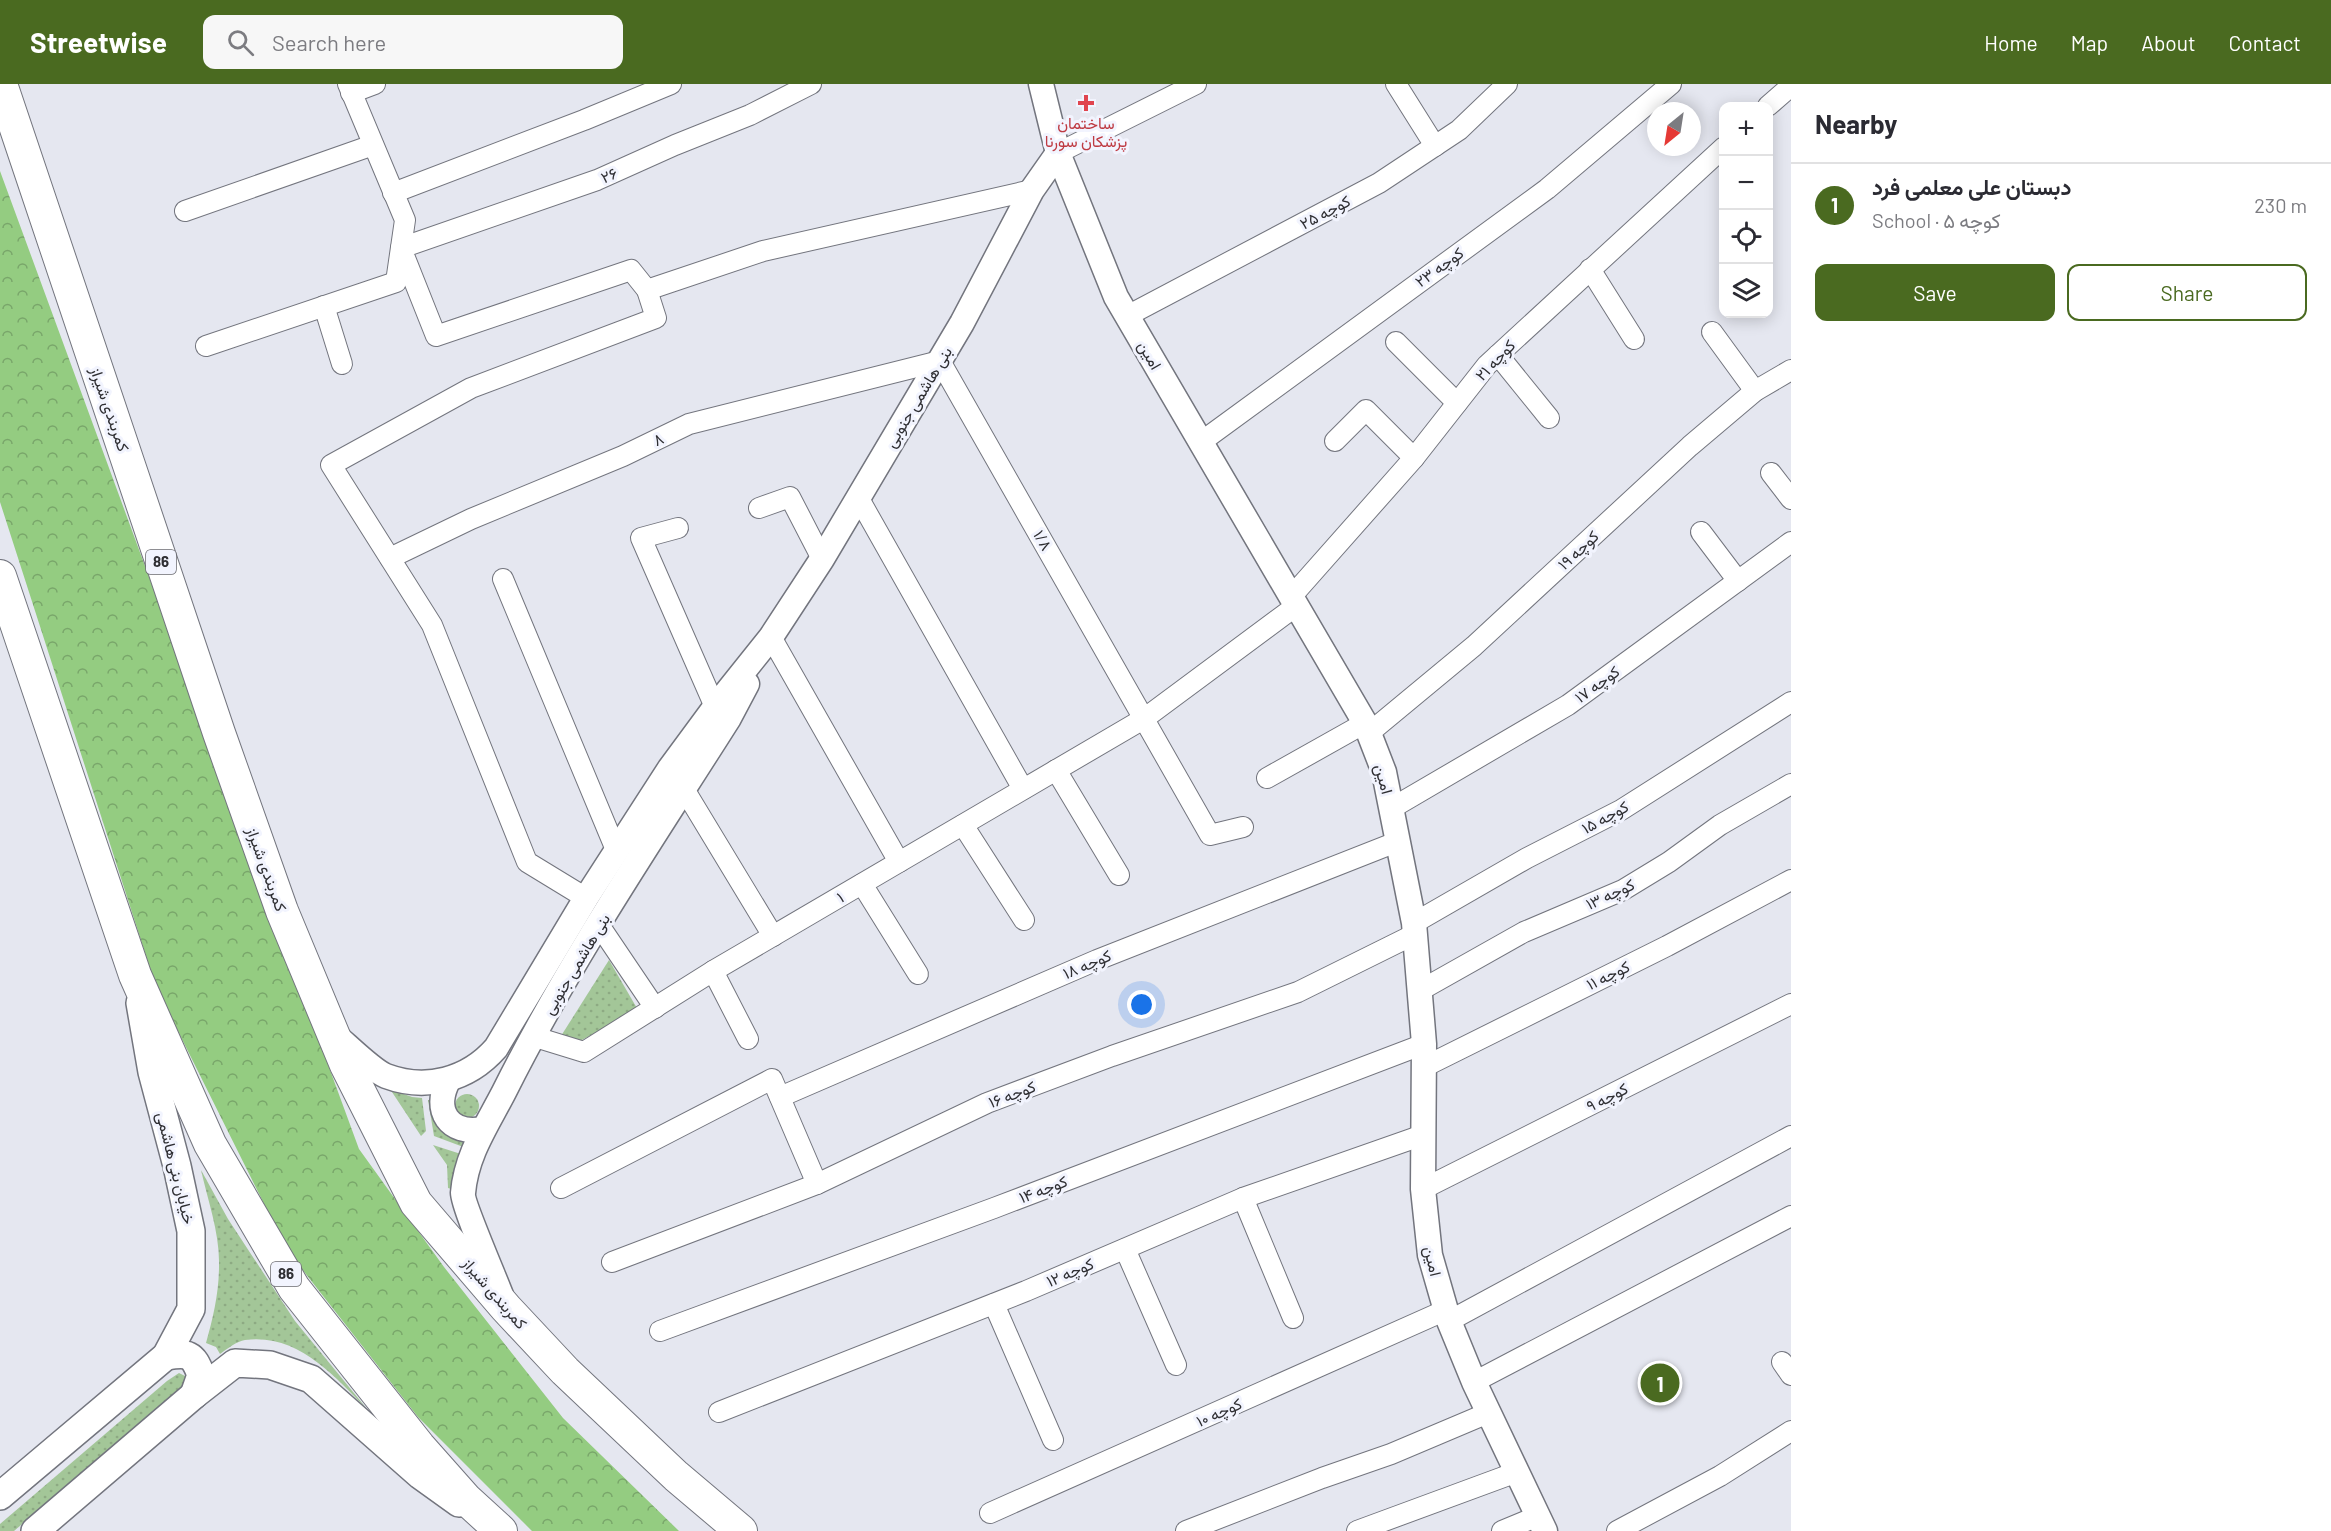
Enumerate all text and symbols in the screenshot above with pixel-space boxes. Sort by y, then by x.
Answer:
search box [203,15,623,69]
text: Streetwise [30,25,167,59]
icon: search [224,26,257,59]
text: Search here [272,29,386,55]
text: Home [1984,30,2038,55]
text: Map [2071,30,2108,55]
text: About [2141,30,2196,55]
text: Contact [2229,30,2301,55]
marker: ساختمان پزشکان سورنا [1077,94,1095,112]
north arrow [1647,102,1701,156]
map controls [1719,102,1773,318]
button: + [1719,102,1773,156]
text: Nearby [1815,108,1897,139]
place label: ساختمان پزشکان سورنا [1045,113,1127,153]
button: − [1719,156,1773,210]
street label: ۲۶ [598,162,620,187]
text: دبستان علی معلمی فرد [1872,173,2072,199]
street label: کوچه ۲۵ [1296,190,1355,235]
text: 1 [1831,193,1838,217]
text: 230 m [2254,193,2307,217]
text: School · کوچه ۵ [1872,208,2001,232]
button: locate [1719,210,1773,264]
street label: کوچه ۲۳ [1411,243,1468,293]
button: layers [1719,264,1773,318]
button: Save [1815,264,2055,321]
button: Share [2067,264,2307,321]
street label: کوچه ۲۱ [1471,335,1521,386]
street label: امین [1133,337,1166,374]
street label: بنی هاشمی جنوبی [880,343,957,452]
street label: کمربندی شیراز [85,363,134,454]
street label: ۸ [649,428,666,449]
street label: ۱/۸ [1030,526,1057,553]
street label: کوچه ۱۹ [1553,526,1604,575]
road number: 86 [146,550,176,574]
street label: کوچه ۱۷ [1571,661,1624,709]
street label: امین [1369,762,1398,796]
street label: کوچه ۱۵ [1578,796,1633,840]
street label: کمربندی شیراز [241,823,292,914]
street label: کوچه ۱۳ [1582,874,1638,916]
street label: ۱ [833,887,847,906]
street label: بنی هاشمی جنوبی [538,910,615,1019]
street label: کوچه ۱۸ [1060,945,1115,985]
street label: کوچه ۱۱ [1583,956,1634,996]
your location [1127,990,1156,1019]
street label: کوچه ۱۶ [986,1076,1039,1114]
street label: کوچه ۹ [1583,1078,1632,1118]
street label: خیابان بنی هاشمی [151,1110,200,1227]
street label: کوچه ۱۴ [1016,1171,1071,1209]
street label: امین [1419,1244,1446,1278]
street label: کمربندی شیراز [457,1252,532,1334]
street label: کوچه ۱۲ [1043,1253,1097,1293]
road number: 86 [271,1262,301,1286]
pin: 1 [1640,1360,1680,1406]
street label: کوچه ۱۰ [1193,1393,1246,1433]

